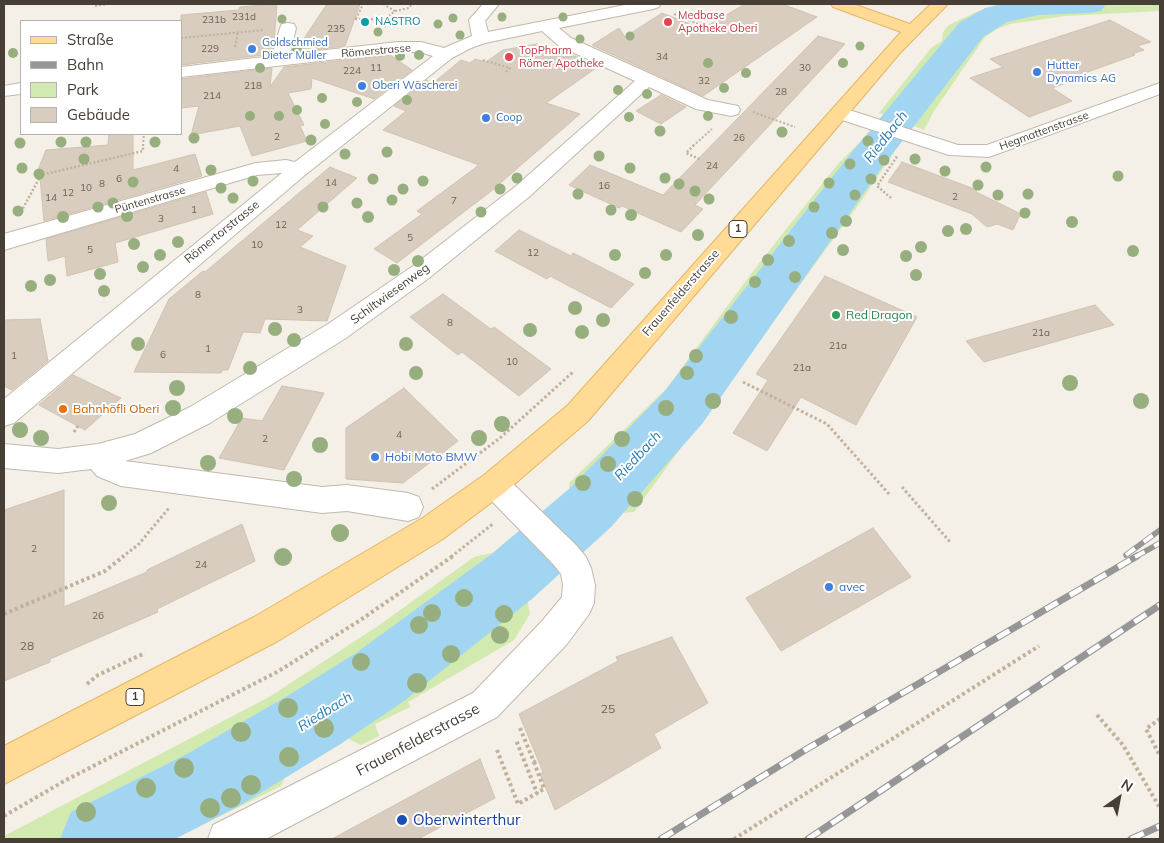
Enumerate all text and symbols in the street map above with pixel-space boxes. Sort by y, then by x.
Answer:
place label: Medbase Apotheke Oberi [678,9,757,35]
house number: 231d [232,11,256,23]
house number: 231b [202,14,226,26]
place label: NASTRO [375,15,421,29]
marker: NASTRO [359,16,371,28]
marker: Medbase Apotheke Oberi [662,16,674,28]
legend [20,20,182,135]
house number: 235 [327,23,345,35]
text: Straße [67,30,114,49]
place label: Goldschmied Dieter Müller [262,36,328,62]
street label: Römerstrasse [341,41,411,61]
house number: 229 [201,43,219,55]
marker: Goldschmied Dieter Müller [246,43,258,55]
place label: TopPharm Römer Apotheke [519,44,604,70]
marker: TopPharm Römer Apotheke [503,51,515,63]
house number: 34 [656,51,668,63]
text: Bahn [67,55,104,74]
place label: Hutter Dynamics AG [1047,59,1116,85]
house number: 11 [370,62,382,74]
house number: 30 [799,62,811,74]
house number: 224 [343,65,361,77]
marker: Hutter Dynamics AG [1031,66,1043,78]
house number: 32 [698,75,710,87]
place label: Oberi Wäscherei [372,79,457,93]
text: Park [67,80,99,99]
house number: 218 [244,80,262,92]
marker: Oberi Wäscherei [356,80,368,92]
house number: 28 [775,86,787,98]
house number: 214 [203,90,221,102]
text: Gebäude [67,105,130,124]
water label: Riedbach [861,108,911,166]
street label: Hegmattenstrasse [998,109,1090,153]
place label: Coop [496,111,522,125]
marker: Coop [480,112,492,124]
house number: 2 [274,131,280,143]
house number: 26 [733,132,745,144]
house number: 24 [706,160,718,172]
house number: 4 [173,163,179,175]
house number: 6 [116,173,122,185]
house number: 14 [325,177,337,189]
house number: 8 [99,178,105,190]
house number: 16 [598,180,610,192]
house number: 10 [80,182,92,194]
street label: Püntenstrasse [113,184,187,216]
house number: 12 [62,187,74,199]
house number: 2 [952,191,958,203]
house number: 14 [45,192,57,204]
house number: 7 [451,195,457,207]
street label: Römertorstrasse [182,197,262,267]
house number: 1 [191,204,197,216]
house number: 3 [158,213,164,225]
house number: 12 [275,219,287,231]
road number: 1 [729,220,747,238]
house number: 5 [407,232,413,244]
house number: 10 [251,239,263,251]
house number: 5 [87,244,93,256]
house number: 12 [527,247,539,259]
street label: Frauenfelderstrasse [640,247,722,339]
street label: Schiltwiesenweg [348,261,432,327]
house number: 8 [195,289,201,301]
house number: 3 [297,304,303,316]
place label: Red Dragon [846,308,913,322]
marker: Red Dragon [830,309,842,321]
house number: 8 [447,317,453,329]
house number: 21a [1032,327,1050,339]
house number: 21a [829,340,847,352]
house number: 1 [205,343,211,355]
house number: 6 [160,349,166,361]
house number: 1 [11,350,17,362]
house number: 10 [506,356,518,368]
house number: 21a [793,362,811,374]
place label: Bahnhöfli Oberi [73,402,159,416]
marker: Bahnhöfli Oberi [57,403,69,415]
water label: Riedbach [611,428,665,484]
house number: 4 [396,429,402,441]
house number: 2 [262,433,268,445]
place label: Hobi Moto BMW [385,450,477,464]
marker: Hobi Moto BMW [369,451,381,463]
house number: 2 [31,543,37,555]
house number: 24 [195,559,207,571]
place label: avec [839,580,865,594]
marker: avec [823,581,835,593]
house number: 26 [92,610,104,622]
house number: 28 [20,639,34,653]
road number: 1 [126,689,144,706]
water label: Riedbach [295,689,355,735]
street label: Frauenfelderstrasse [353,700,483,780]
house number: 25 [601,702,615,716]
north arrow [1094,773,1144,823]
text: N [1118,775,1137,796]
place label: Oberwinterthur [413,811,520,829]
marker: Oberwinterthur [395,813,409,827]

